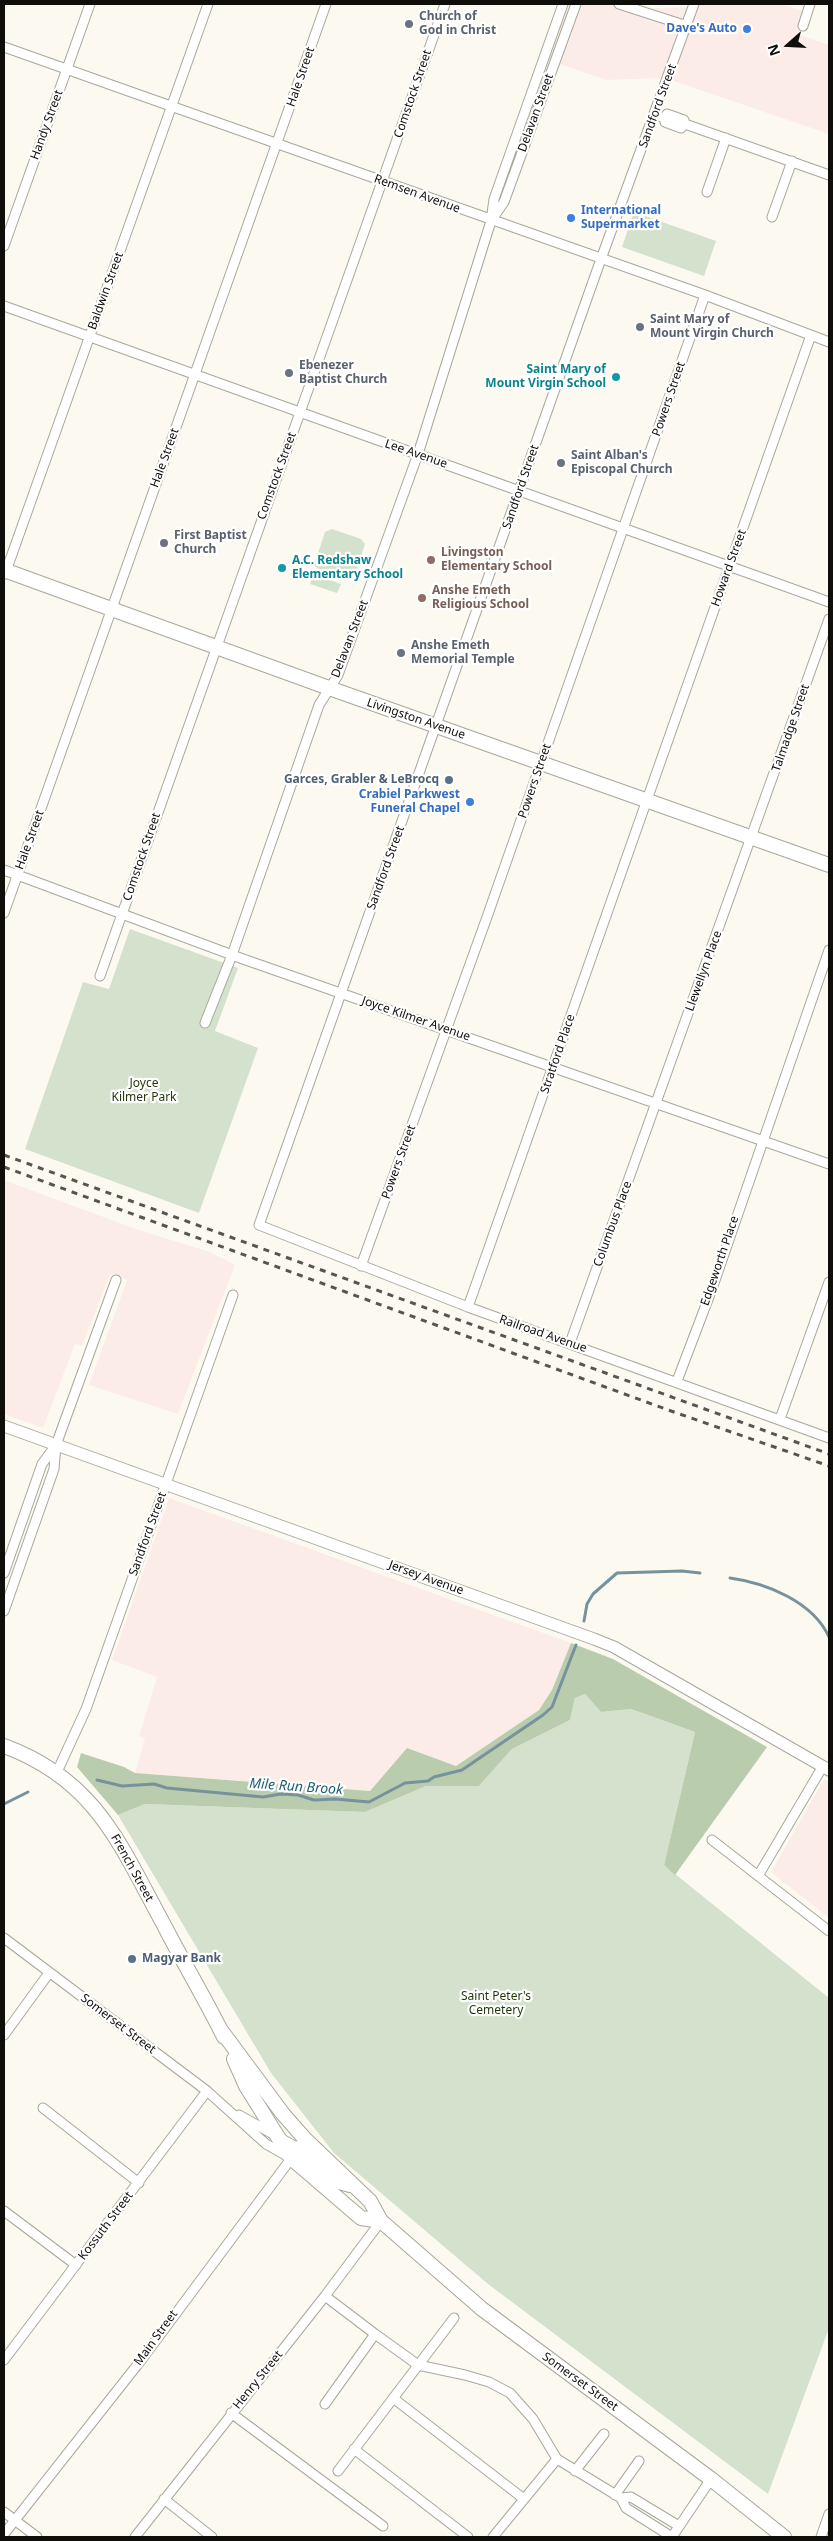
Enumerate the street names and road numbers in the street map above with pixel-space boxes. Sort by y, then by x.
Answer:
street label: Hale Street [284,45,318,109]
street label: Comstock Street [391,48,435,140]
street label: Sandford Street [636,62,680,150]
street label: Delavan Street [515,72,557,154]
street label: Handy Street [28,88,66,162]
street label: Remsen Avenue [372,172,462,216]
street label: Baldwin Street [85,250,127,332]
street label: Powers Street [650,360,688,438]
street label: Hale Street [148,426,182,490]
street label: Comstock Street [254,430,300,522]
street label: Lee Avenue [383,437,449,471]
street label: Sandford Street [500,443,542,531]
street label: Howard Street [708,528,750,608]
street label: Delavan Street [329,598,371,680]
street label: Talmadge Street [769,682,813,774]
street label: Livingston Avenue [365,695,467,743]
street label: Powers Street [516,742,554,820]
street label: Hale Street [13,808,47,872]
street label: Comstock Street [120,811,164,903]
street label: Sandford Street [364,824,408,912]
street label: Llewellyn Place [683,929,725,1013]
street label: Joyce Kilmer Avenue [360,994,472,1044]
street label: Stratford Place [538,1012,578,1096]
street label: Powers Street [379,1123,419,1201]
street label: Columbus Place [591,1179,635,1269]
street label: Edgeworth Place [698,1214,742,1308]
street label: Railroad Avenue [497,1312,589,1356]
street label: Sandford Street [126,1490,170,1578]
street label: Jersey Avenue [387,1558,465,1598]
street label: French Street [108,1832,156,1904]
street label: Somerset Street [78,1991,158,2057]
street label: Kossuth Street [76,2189,136,2263]
street label: Main Street [131,2308,181,2368]
street label: Henry Street [230,2348,286,2412]
street label: Somerset Street [539,2350,621,2414]

